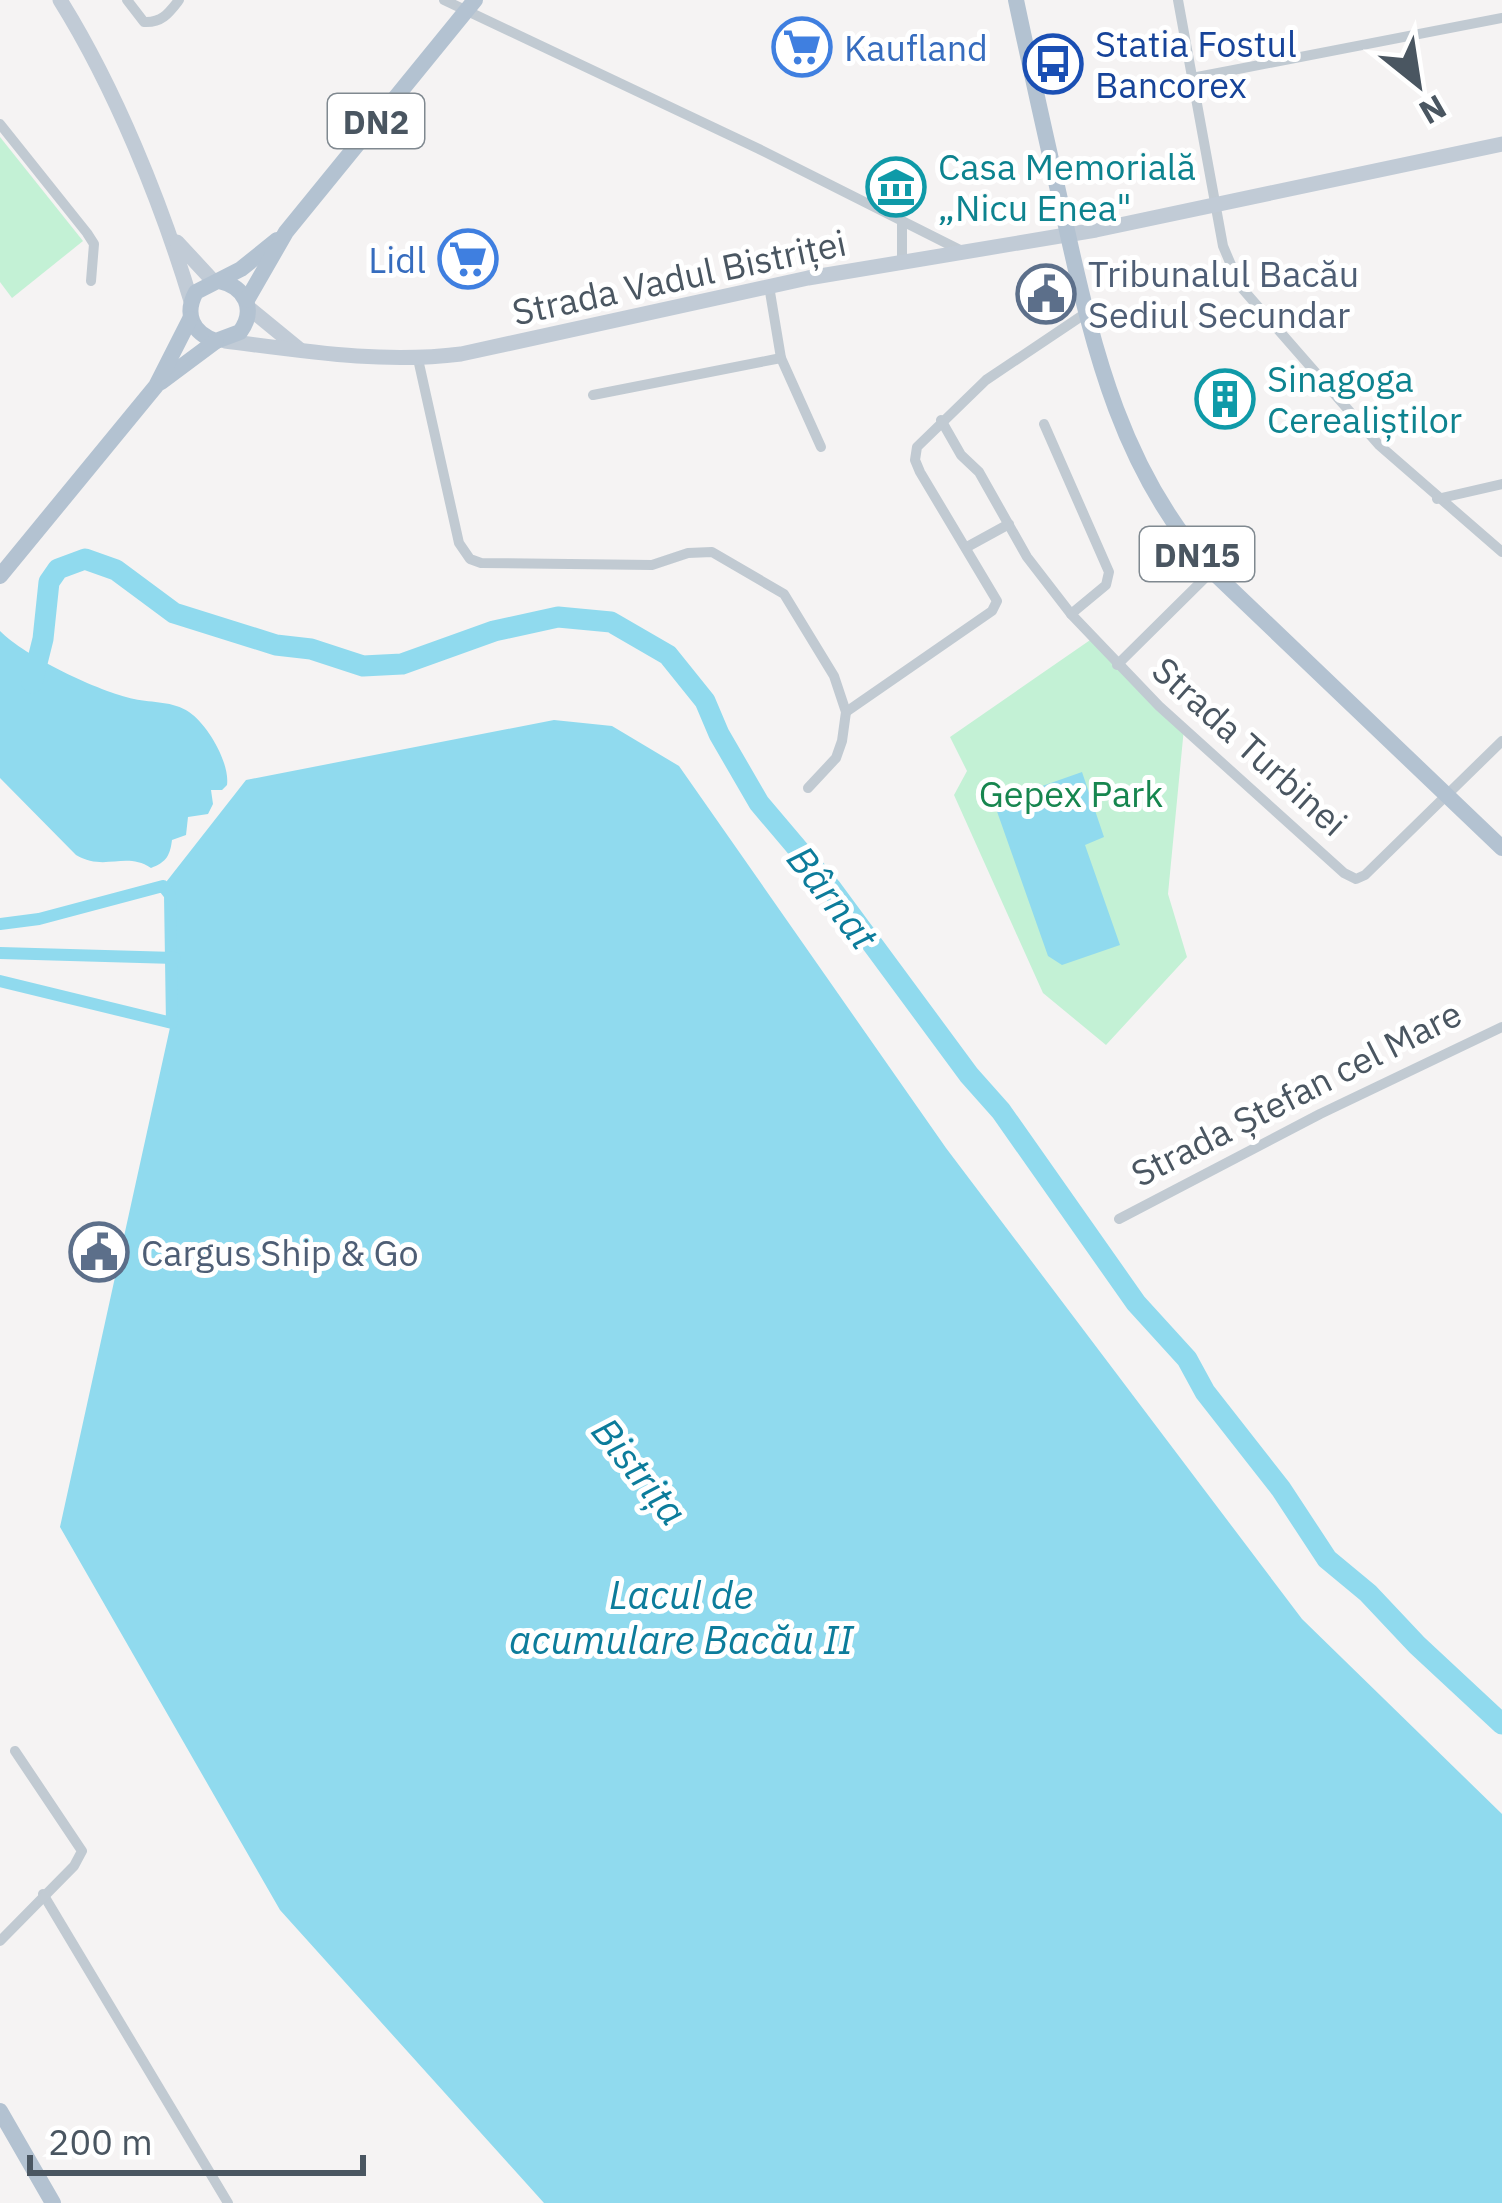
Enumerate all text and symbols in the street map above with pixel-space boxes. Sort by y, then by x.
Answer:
supermarket icon: Kaufland [771,16,833,78]
place label: Statia Fostul Bancorex [1095,20,1297,108]
place label: Kaufland [844,24,988,71]
north arrow [1358,24,1478,144]
bus stop icon: Statia Fostul Bancorex [1022,33,1084,95]
text: N [1412,86,1454,135]
road number: DN2 [328,94,424,148]
place label: Casa Memorială „Nicu Enea" [938,143,1196,231]
museum icon: Casa Memorială „Nicu Enea" [865,156,927,218]
street label: Strada Vadul Bistriței [508,219,850,335]
supermarket icon: Lidl [437,228,499,290]
place label: Lidl [368,236,426,283]
place label: Tribunalul Bacău Sediul Secundar [1088,250,1359,338]
public building icon: Tribunalul Bacău Sediul Secundar [1015,263,1077,325]
place label: Sinagoga Cerealiștilor [1267,355,1462,443]
building icon: Sinagoga Cerealiștilor [1194,368,1256,430]
road number: DN15 [1140,527,1254,581]
street label: Strada Turbinei [1143,646,1357,846]
park label: Gepex Park [979,770,1163,817]
water label: Bârnat [776,835,890,961]
street label: Strada Ștefan cel Mare [1123,989,1469,1197]
public building icon: Cargus Ship & Go [68,1221,130,1283]
place label: Cargus Ship & Go [141,1229,419,1276]
water label: Bistrița [581,1407,699,1535]
water label: Lacul de acumulare Bacău II [509,1569,855,1665]
scale bar [30,2101,363,2175]
text: 200 m [48,2118,153,2165]

